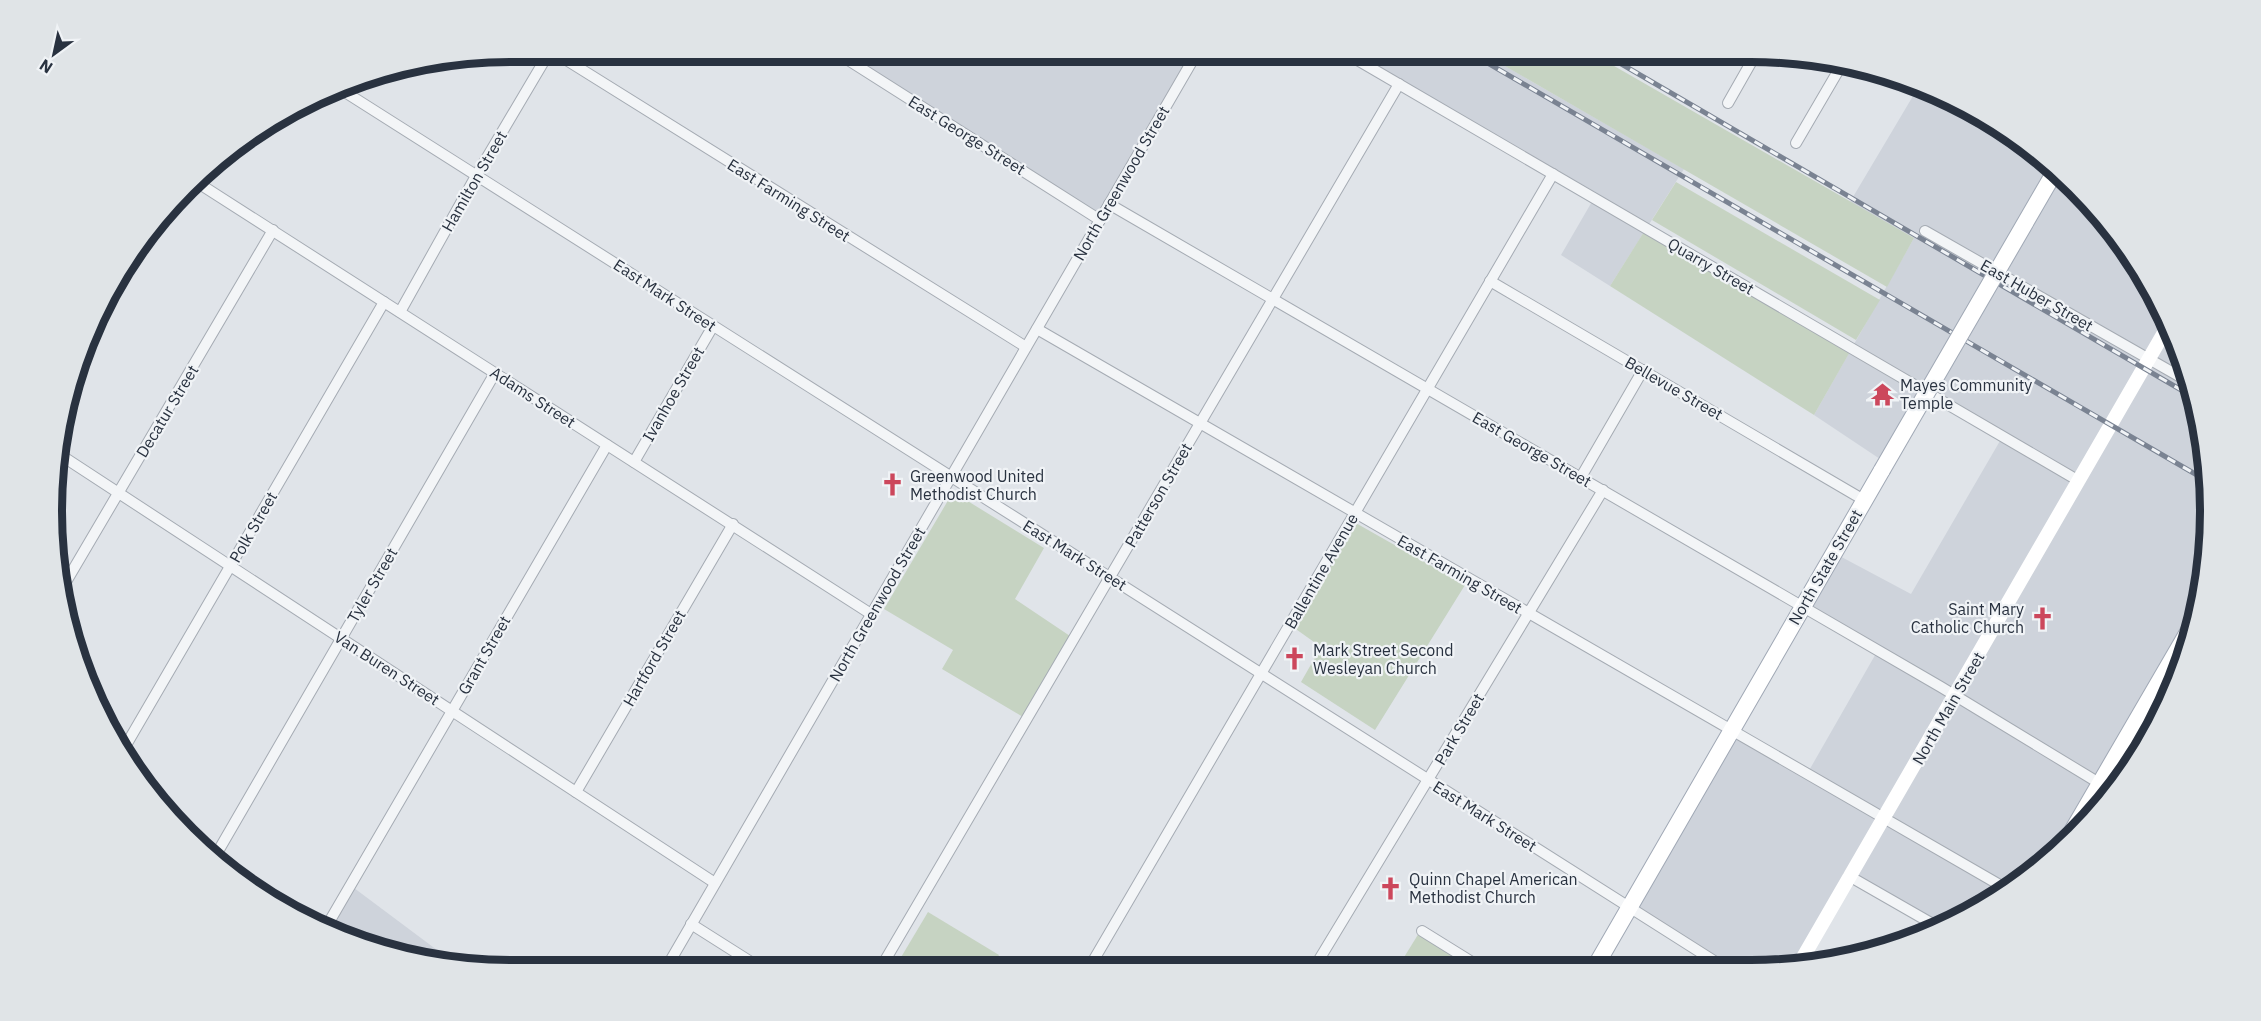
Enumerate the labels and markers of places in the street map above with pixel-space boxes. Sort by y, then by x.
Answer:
place label: Mayes Community Temple [1900,375,2032,413]
temple icon: Mayes Community Temple [1869,381,1895,407]
place label: Greenwood United Methodist Church [910,466,1044,504]
church icon: Greenwood United Methodist Church [879,472,905,498]
place label: Saint Mary Catholic Church [1911,599,2024,637]
church icon: Saint Mary Catholic Church [2029,605,2055,631]
place label: Mark Street Second Wesleyan Church [1313,640,1454,678]
church icon: Mark Street Second Wesleyan Church [1282,646,1308,672]
place label: Quinn Chapel American Methodist Church [1409,869,1578,907]
church icon: Quinn Chapel American Methodist Church [1378,875,1404,901]

